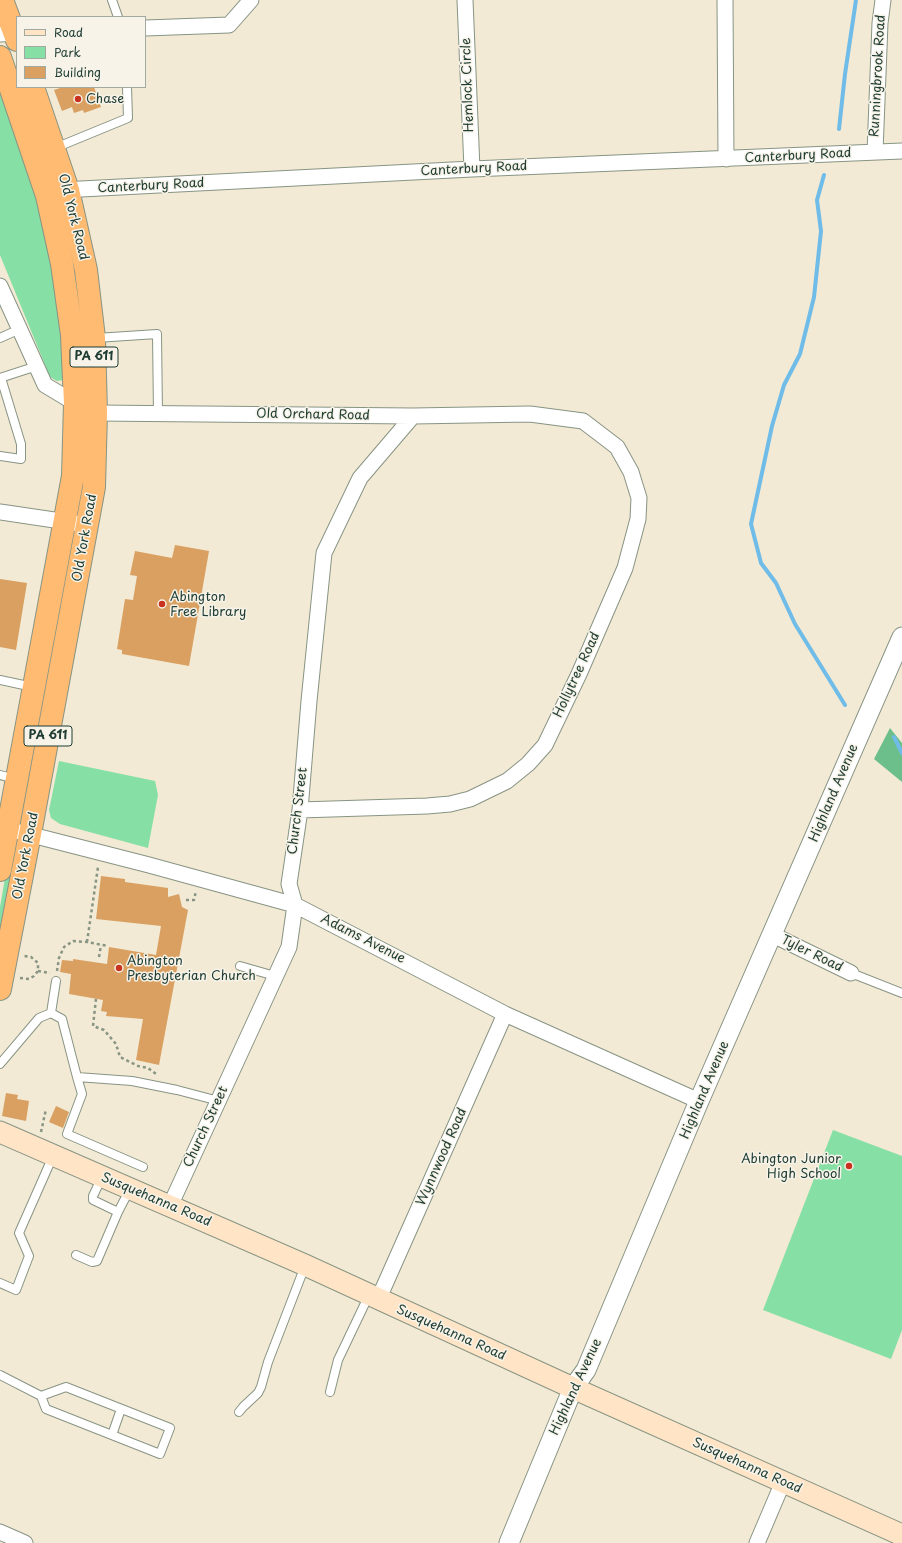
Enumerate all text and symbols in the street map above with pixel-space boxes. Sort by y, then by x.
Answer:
street label: Runningbrook Road [867,14,889,138]
legend [16,16,146,88]
text: Road [54,23,83,41]
street label: Hemlock Circle [459,37,477,133]
text: Park [54,43,81,61]
text: Building [54,63,101,81]
place label: Chase [86,91,124,107]
marker: Chase [73,94,83,104]
street label: Canterbury Road [744,145,852,167]
street label: Canterbury Road [420,158,528,180]
street label: Old York Road [55,172,91,262]
street label: Canterbury Road [97,175,205,197]
road number: PA 611 [70,347,118,367]
street label: Old Orchard Road [256,406,370,424]
street label: Old York Road [70,493,100,583]
place label: Abington Free Library [170,589,246,620]
marker: Abington Free Library [157,599,167,609]
street label: Hollytree Road [550,630,604,720]
road number: PA 611 [24,726,72,746]
street label: Highland Avenue [806,742,862,844]
street label: Church Street [285,767,311,855]
street label: Old York Road [10,811,42,901]
street label: Adams Avenue [318,911,408,967]
street label: Tyler Road [779,932,845,976]
place label: Abington Presbyterian Church [127,953,256,984]
marker: Abington Presbyterian Church [114,963,124,973]
street label: Highland Avenue [677,1039,733,1141]
street label: Church Street [180,1084,232,1170]
street label: Wynnwood Road [413,1106,471,1208]
place label: Abington Junior High School [741,1151,841,1182]
marker: Abington Junior High School [844,1161,854,1171]
street label: Susquehanna Road [99,1170,213,1230]
street label: Susquehanna Road [394,1302,508,1364]
street label: Highland Avenue [547,1336,605,1438]
street label: Susquehanna Road [690,1435,804,1497]

